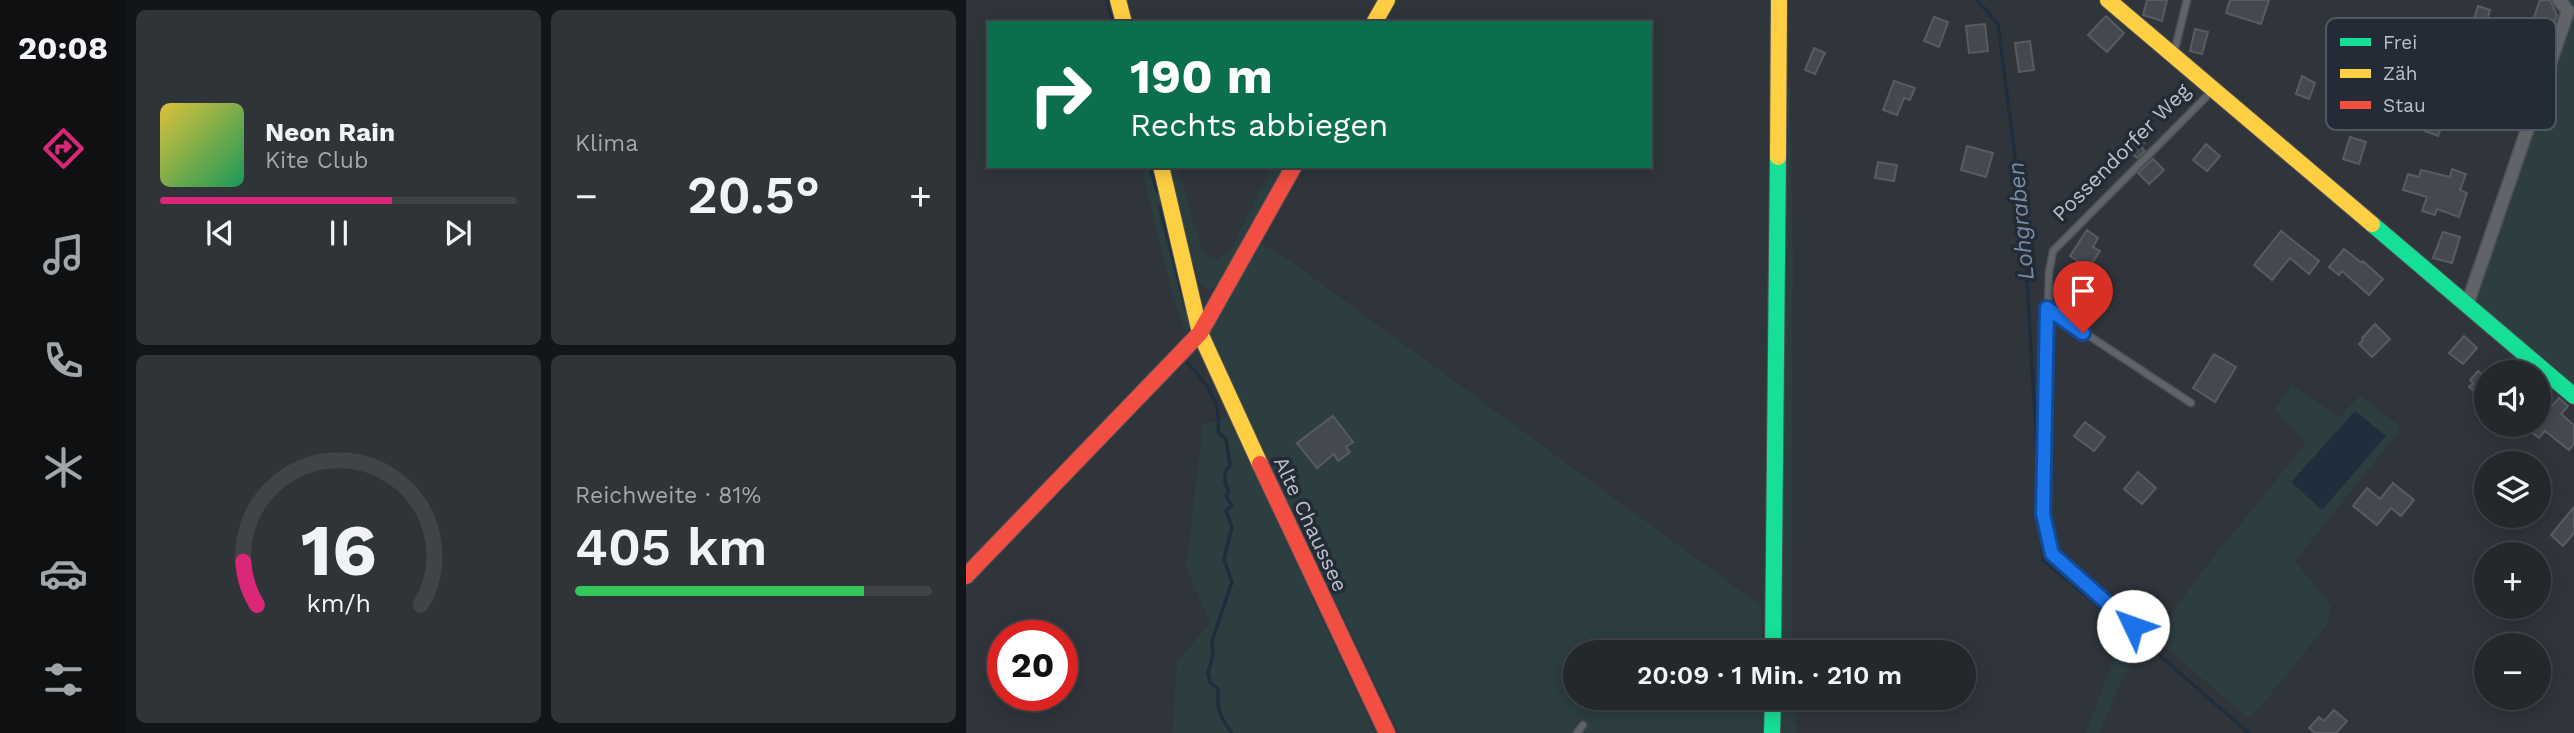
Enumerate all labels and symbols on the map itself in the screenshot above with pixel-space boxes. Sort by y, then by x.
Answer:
legend [2326,18,2556,130]
text: Frei [2383,31,2417,54]
text: Zäh [2383,62,2418,85]
street label: Possendorfer Weg [2047,77,2196,226]
text: Stau [2383,94,2426,117]
water label: Lohgraben [2002,161,2040,281]
pin [2053,261,2113,333]
street label: Alte Chaussee [1269,452,1353,596]
position arrow [2096,589,2170,663]
speed limit sign: 20 [987,620,1078,711]

